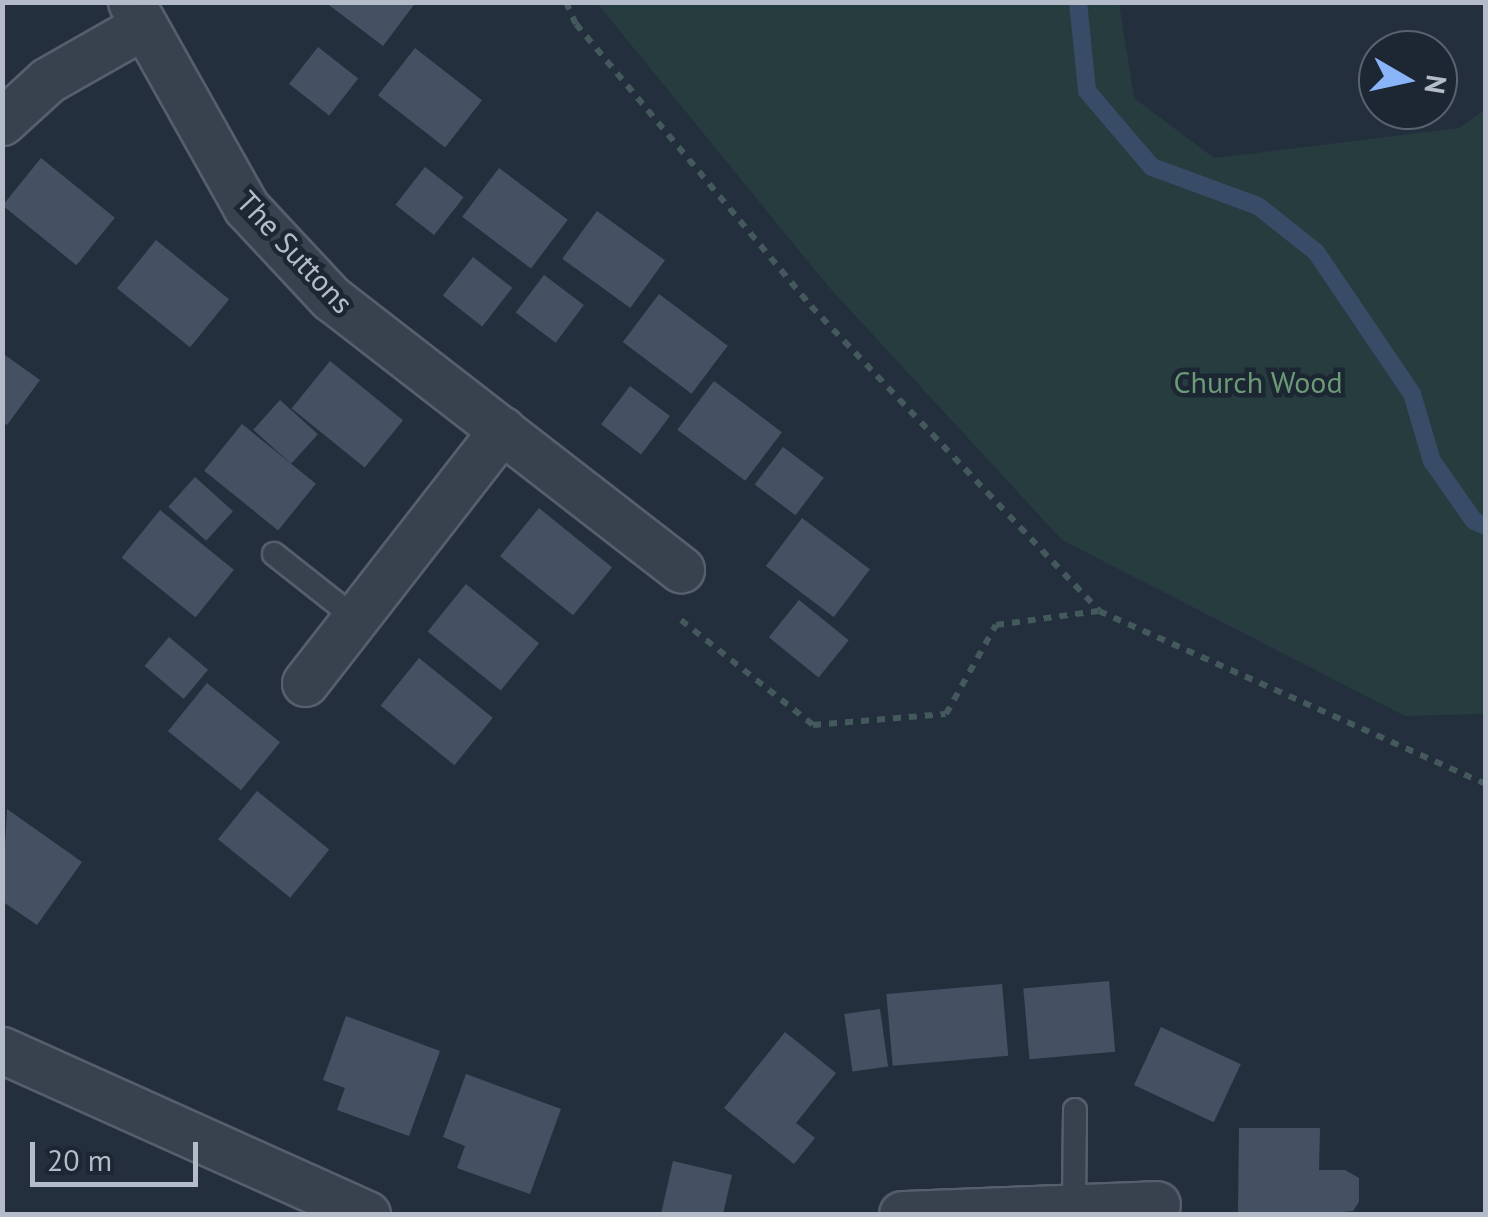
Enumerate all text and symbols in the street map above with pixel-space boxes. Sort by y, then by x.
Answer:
north arrow [1358,30,1458,130]
text: N [1416,72,1456,96]
street label: The Suttons [229,184,361,320]
park label: Church Wood [1173,364,1343,400]
scale bar [35,1122,202,1184]
text: 20 m [47,1140,112,1179]

